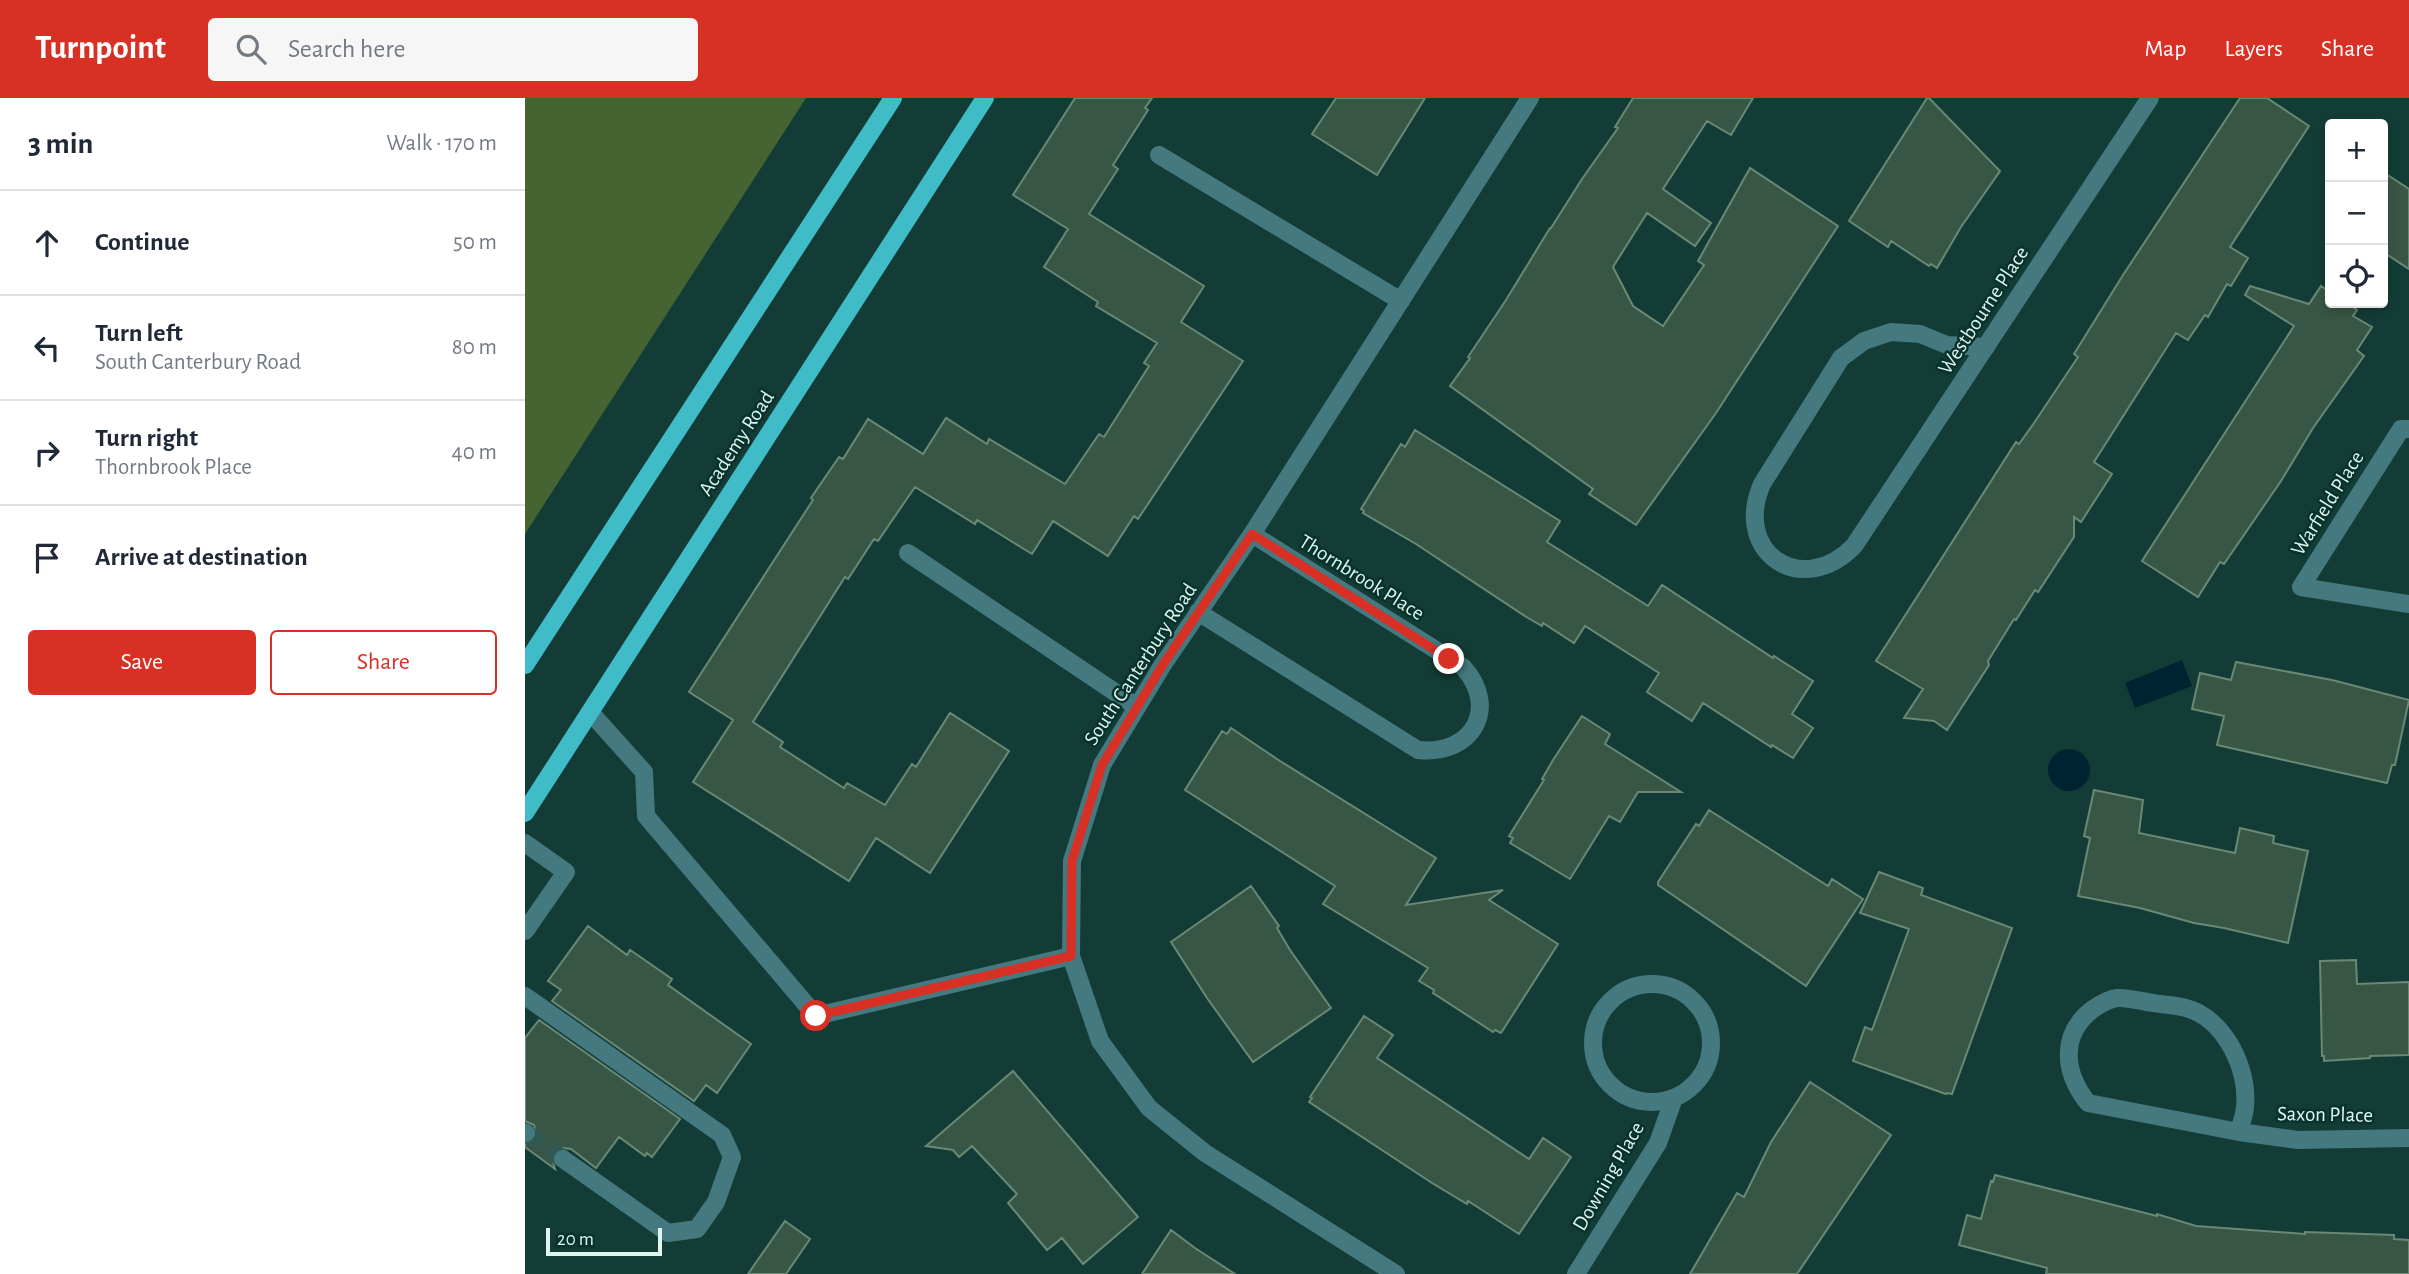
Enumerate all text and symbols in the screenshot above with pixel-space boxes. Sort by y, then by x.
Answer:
search box [208,18,698,81]
icon: search [232,30,270,68]
text: Turnpoint [35,32,166,65]
text: Search here [288,36,406,62]
text: Map [2144,37,2186,61]
text: Layers [2224,37,2283,61]
text: Share [2321,37,2374,61]
map controls [2325,119,2388,308]
button: + [2325,119,2388,182]
text: 3 min [28,129,93,159]
text: Walk · 170 m [386,132,497,155]
button: − [2325,182,2388,245]
icon: ahead [28,224,66,262]
text: Continue [95,229,190,255]
text: 50 m [453,231,497,254]
street label: Westbourne Place [1934,243,2033,378]
button: locate [2325,245,2388,308]
text: Turn left [95,320,183,346]
icon: left [28,329,66,367]
text: 80 m [452,336,497,359]
text: South Canterbury Road [95,351,301,374]
street label: Academy Road [695,387,778,500]
text: Turn right [95,425,198,451]
icon: right [28,434,66,472]
text: 40 m [452,441,497,464]
street label: Warfield Place [2287,448,2368,559]
text: Thornbrook Place [95,456,252,479]
street label: Thornbrook Place [1295,531,1428,624]
icon: arrive [28,539,66,577]
text: Arrive at destination [95,544,308,570]
street label: South Canterbury Road [1080,580,1201,749]
button: Save [28,630,256,695]
button: Share [270,630,497,695]
route end [1433,643,1464,674]
route start [800,1000,831,1031]
street label: Saxon Place [2277,1103,2373,1126]
street label: Downing Place [1569,1118,1648,1234]
scale bar [546,1225,661,1257]
text: 20 m [557,1230,594,1249]

